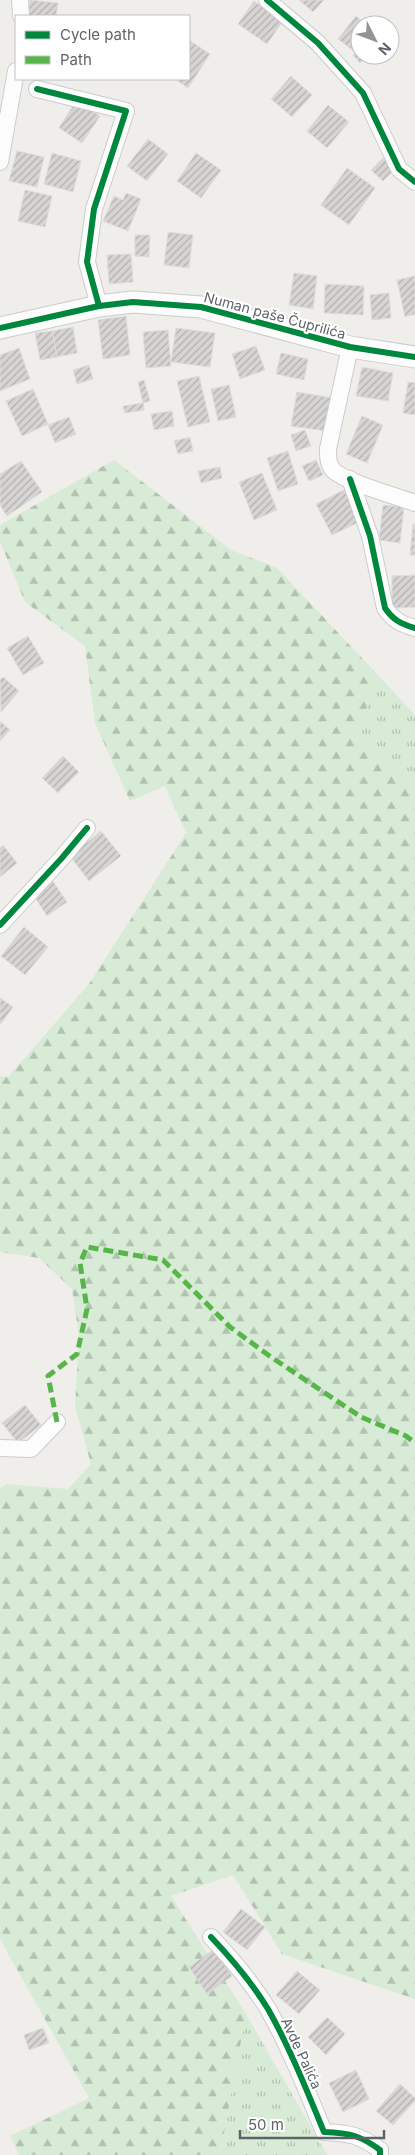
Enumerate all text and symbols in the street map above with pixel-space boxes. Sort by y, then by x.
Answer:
legend [15,15,190,80]
north arrow [350,15,400,65]
text: Cycle path [60,25,136,44]
text: N [375,39,395,59]
text: Path [60,50,92,69]
street label: Numan paše Čuprilića [202,288,348,342]
street label: Avde Palića [278,2015,326,2091]
scale bar [240,2108,384,2140]
text: 50 m [248,2115,284,2134]

